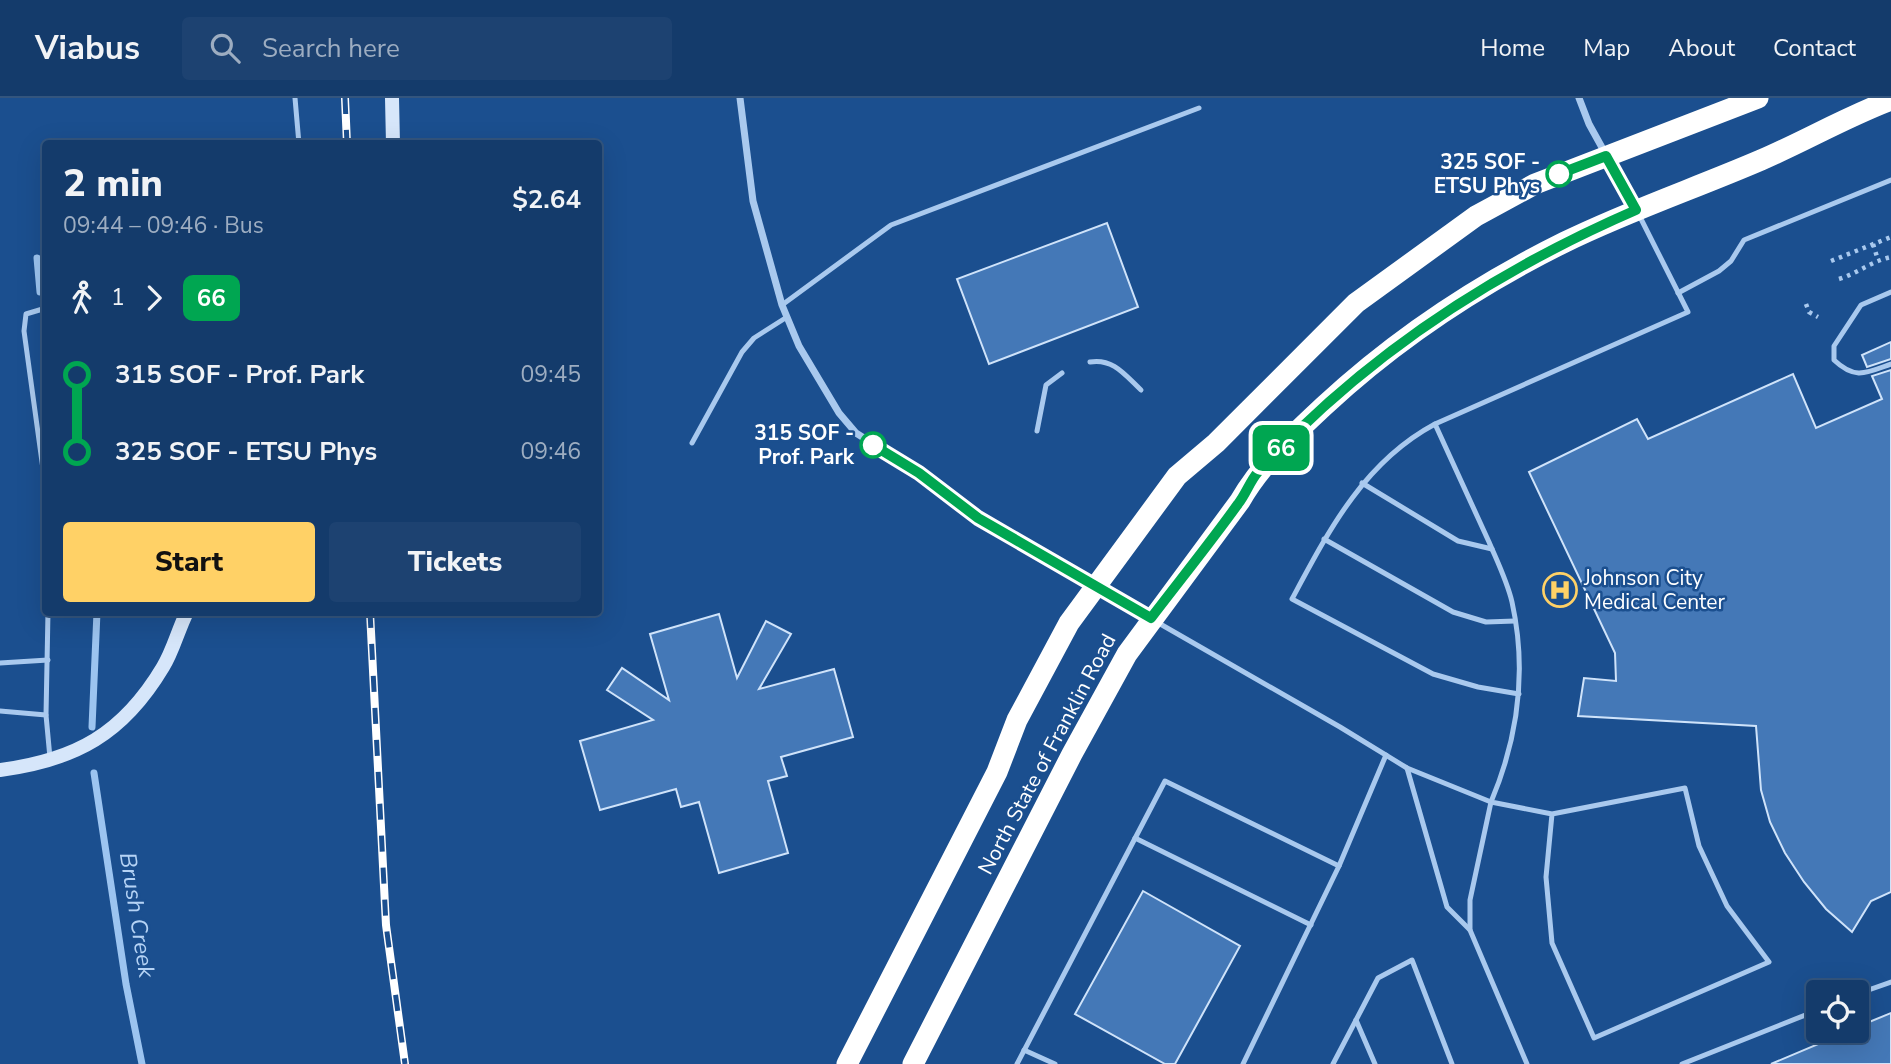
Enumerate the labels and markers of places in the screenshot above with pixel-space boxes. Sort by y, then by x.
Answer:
place label: 325 SOF - ETSU Phys [1434,148,1540,200]
marker: 325 SOF - ETSU Phys [1546,161,1572,187]
place label: 315 SOF - Prof. Park [754,419,855,471]
marker: 315 SOF - Prof. Park [860,432,886,458]
place label: Johnson City Medical Center [1583,564,1726,616]
hospital icon: Johnson City Medical Center [1541,571,1579,609]

